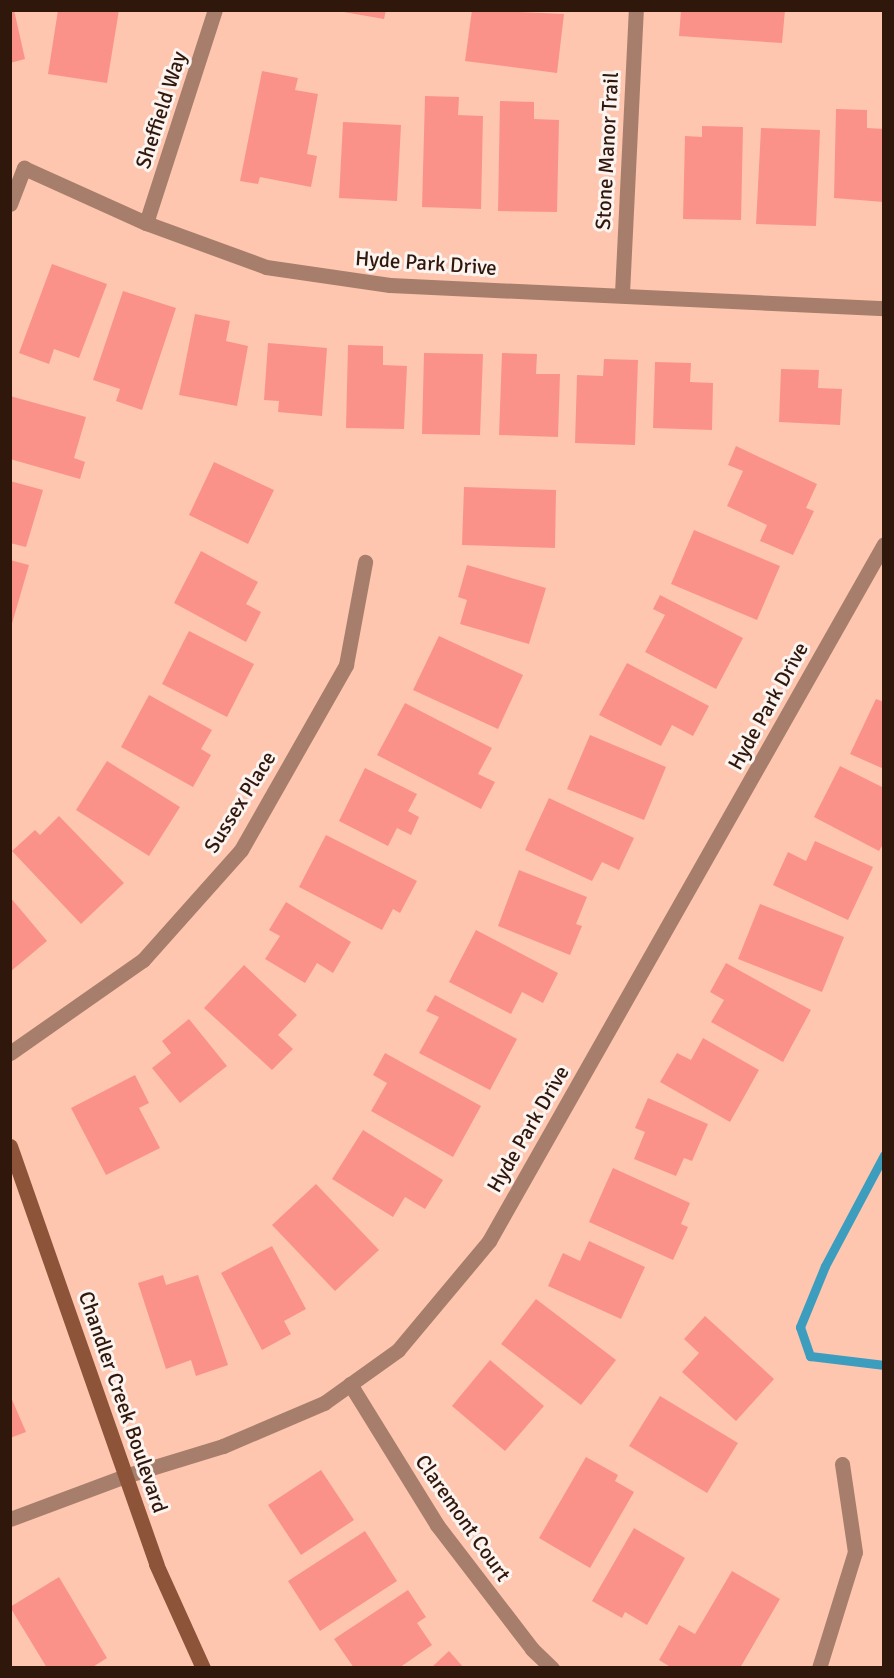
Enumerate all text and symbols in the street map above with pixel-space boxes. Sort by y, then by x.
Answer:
street label: Sheffield Way [130,48,192,172]
street label: Stone Manor Trail [590,71,624,231]
street label: Hyde Park Drive [354,245,498,281]
street label: Hyde Park Drive [723,638,813,774]
street label: Sussex Place [199,746,281,858]
street label: Hyde Park Drive [482,1061,574,1197]
street label: Chandler Creek Boulevard [73,1288,173,1516]
street label: Claremont Court [410,1450,516,1586]

